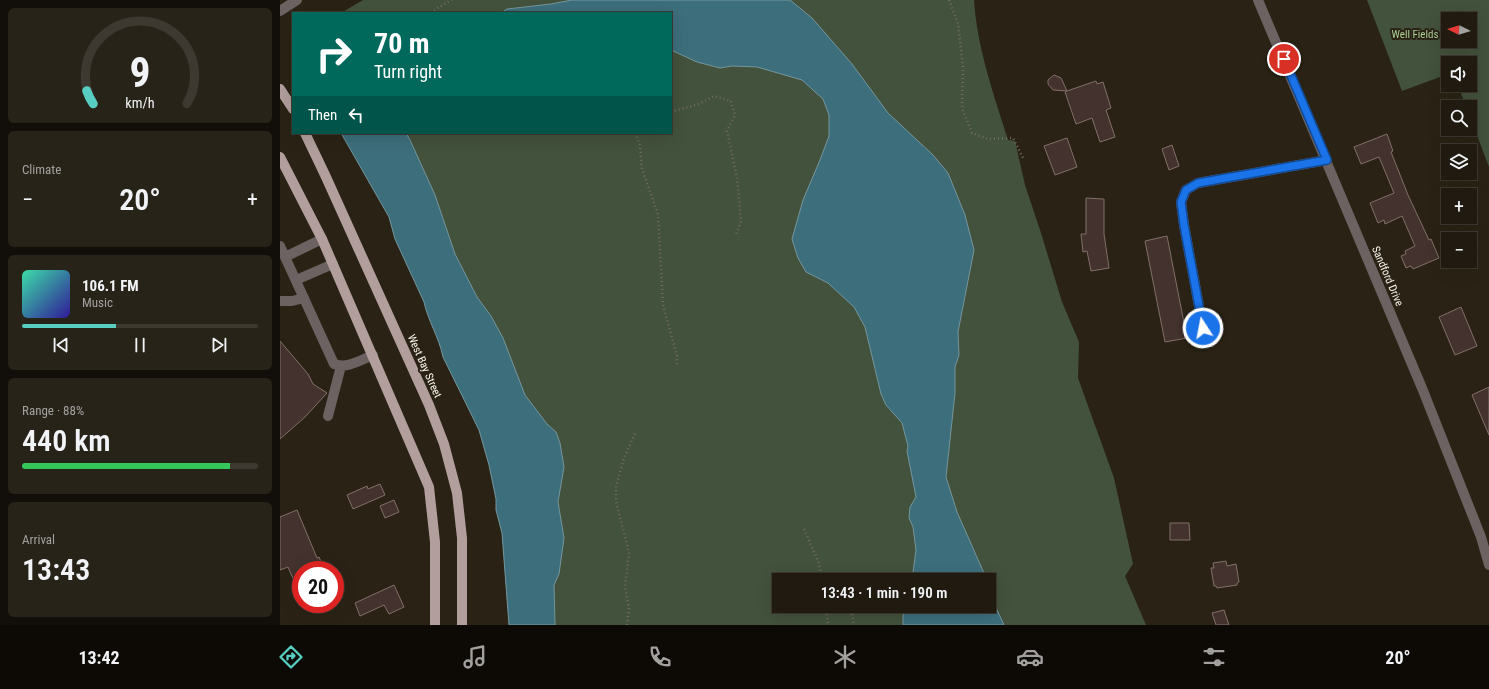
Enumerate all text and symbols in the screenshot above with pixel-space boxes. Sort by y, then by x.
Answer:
north arrow [1441,12,1477,48]
map controls [1441,12,1477,268]
text: 70 m [374,27,430,60]
icon: right [308,28,360,80]
park label: Well Fields [1392,28,1438,41]
pin [1267,42,1301,76]
text: 9 [129,48,151,97]
icon: arrive [1273,48,1295,70]
button: sound [1441,56,1477,92]
text: Turn right [374,61,442,82]
text: km/h [125,94,155,110]
button: search [1441,100,1477,136]
icon: left [345,104,367,126]
text: Then [308,106,337,124]
button: layers [1441,144,1477,180]
text: Climate [22,162,61,177]
text: 20° [119,182,161,217]
text: − [22,187,33,212]
text: + [247,187,258,212]
button: + [1441,188,1477,224]
button: − [1441,232,1477,268]
street label: Sandford Drive [1369,244,1406,308]
text: 106.1 FM [82,277,139,295]
text: Music [82,295,113,310]
position arrow [1182,307,1224,349]
street label: West Bay Street [405,332,444,400]
icon: previous [50,334,72,356]
icon: pause [129,334,151,356]
icon: next [208,334,230,356]
text: Range · 88% [22,403,84,418]
text: 440 km [22,423,111,458]
text: Arrival [22,532,55,547]
text: 13:43 [22,552,90,587]
speed limit sign: 20 [292,561,344,613]
text: 13:43 · 1 min · 190 m [821,584,947,602]
icon: directions [277,643,305,671]
icon: music [461,643,489,671]
icon: phone [646,643,674,671]
icon: climate [831,643,859,671]
icon: car [1016,643,1044,671]
icon: filters [1200,643,1228,671]
text: 13:42 [78,647,120,668]
text: 20° [1385,647,1410,668]

